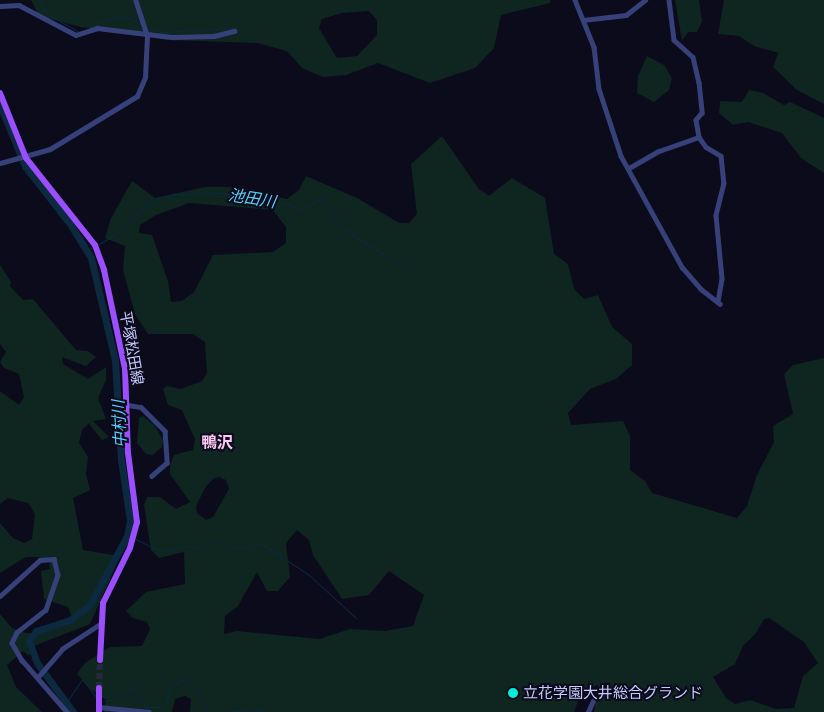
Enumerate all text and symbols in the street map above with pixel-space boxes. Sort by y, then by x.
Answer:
water label: 池田川 [227,185,277,211]
street label: 平塚松田線 [117,310,147,386]
water label: 中村川 [108,400,130,448]
district label: 鴨沢 [201,432,233,452]
place label: 立花学園大井総合グランド [523,684,703,702]
marker: 立花学園大井総合グランド [507,687,519,699]

